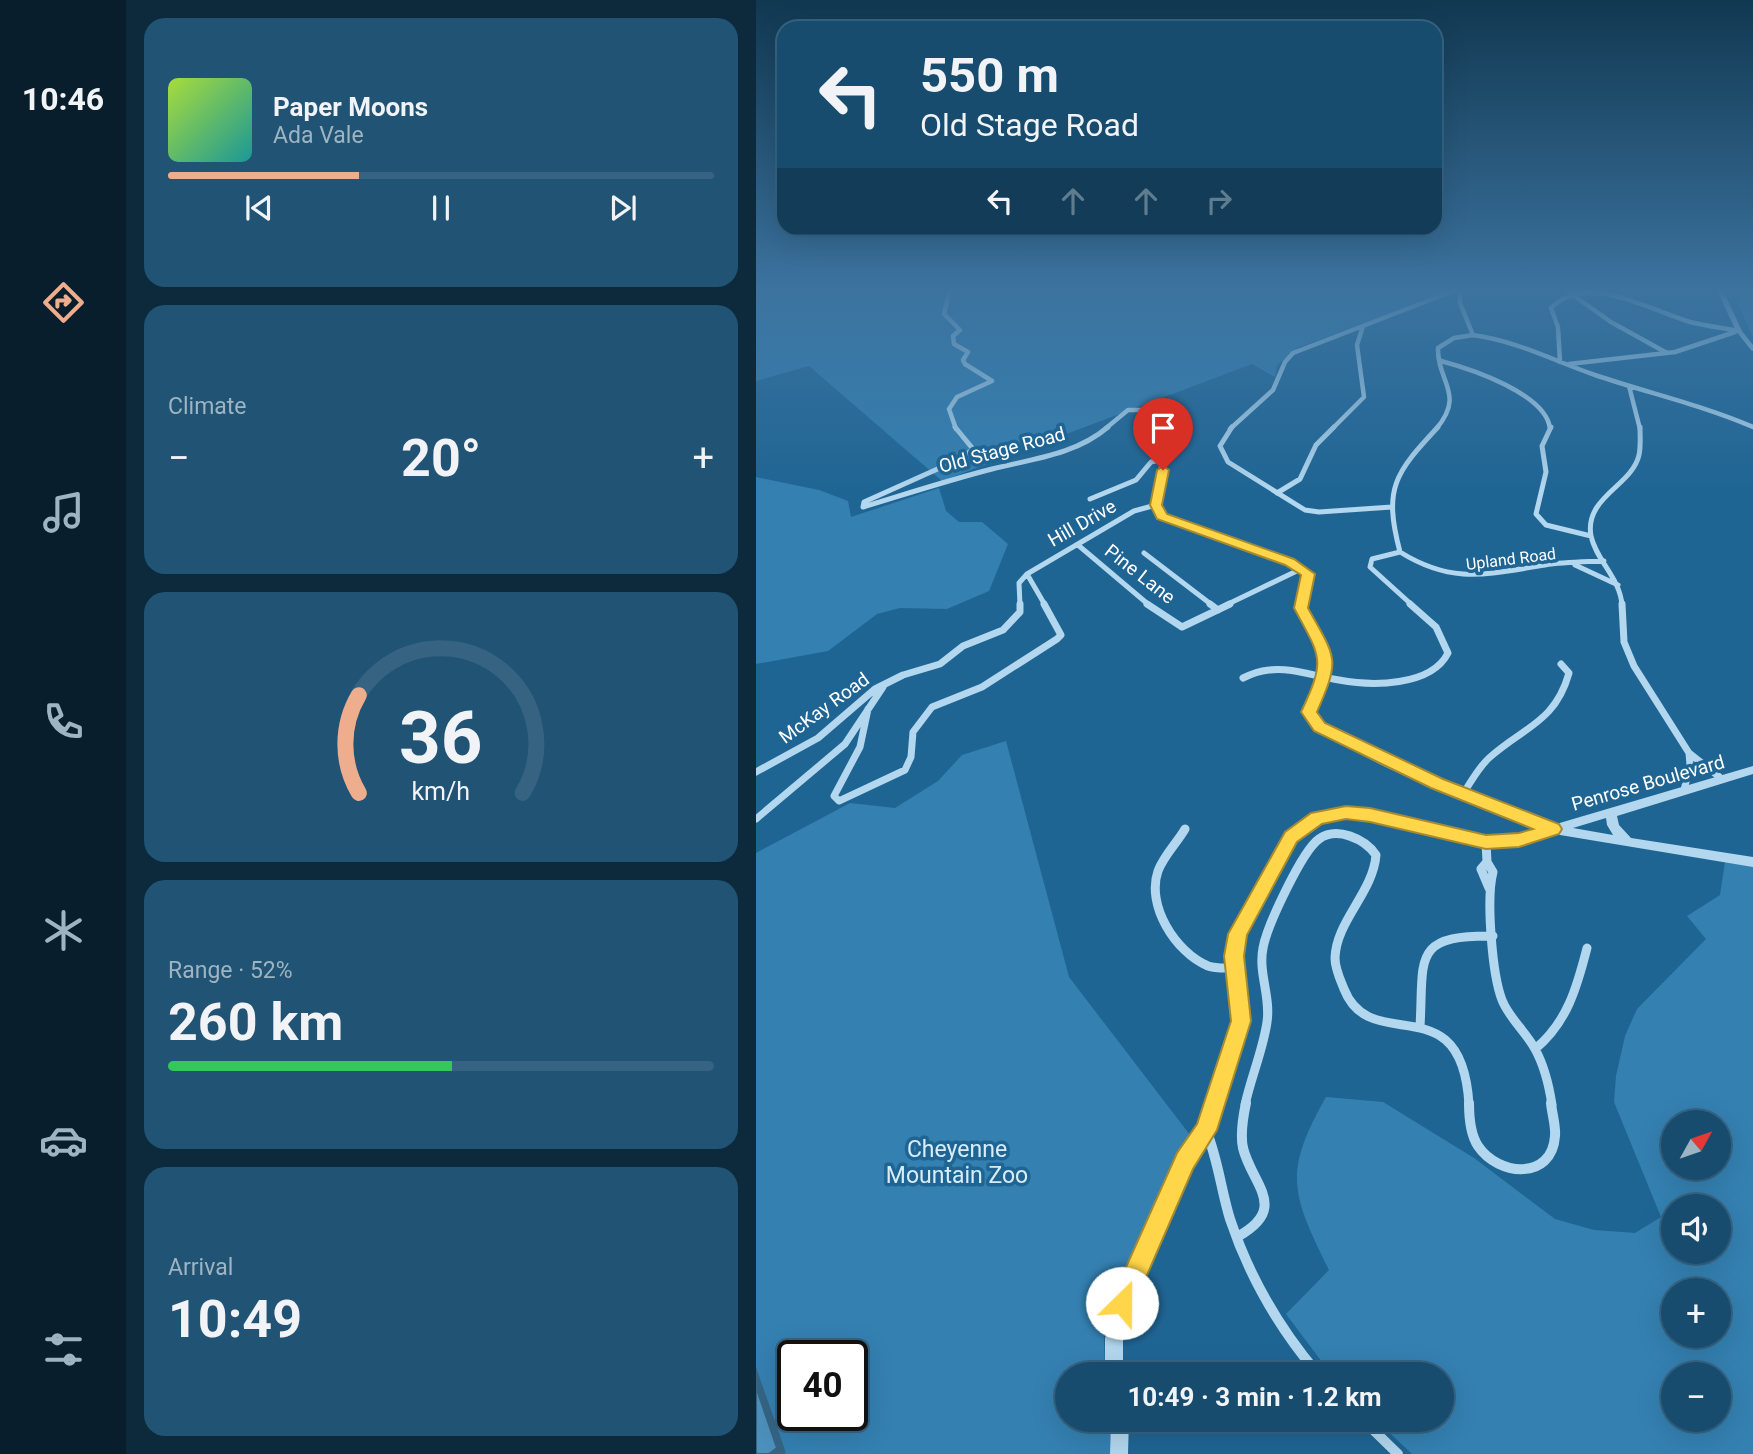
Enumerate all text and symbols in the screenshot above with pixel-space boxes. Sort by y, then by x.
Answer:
text: 550 m [920,47,1059,104]
icon: left [805,49,896,140]
text: 10:46 [22,80,104,118]
text: Paper Moons [273,92,428,122]
text: Old Stage Road [920,106,1139,144]
text: Ada Vale [273,122,364,149]
icon: left [981,182,1019,220]
icon: ahead [1054,182,1092,220]
icon: ahead [1127,182,1165,220]
icon: right [1200,182,1238,220]
icon: previous [240,189,278,227]
icon: pause [422,189,460,227]
icon: next [604,189,642,227]
icon: directions [39,278,88,327]
text: Climate [168,393,247,420]
pin [1133,398,1193,470]
icon: arrive [1144,409,1182,447]
street label: Old Stage Road [936,422,1068,478]
text: 20° [401,428,481,489]
text: − [168,436,190,480]
text: + [692,436,714,480]
icon: music [39,488,88,537]
street label: Hill Drive [1044,494,1120,552]
street label: Pine Lane [1100,539,1180,609]
street label: Upland Road [1465,544,1557,574]
street label: McKay Road [774,668,874,748]
text: 36 [399,695,483,781]
icon: phone [39,697,88,746]
street label: Penrose Boulevard [1569,750,1727,816]
text: km/h [412,777,470,806]
icon: climate [39,906,88,955]
text: Range · 52% [168,957,293,984]
text: 260 km [168,992,343,1053]
north arrow [1661,1110,1731,1180]
map controls [1661,1110,1731,1432]
icon: car [39,1116,88,1165]
park label: Cheyenne Mountain Zoo [886,1136,1028,1189]
button: sound [1661,1194,1731,1264]
text: Arrival [168,1254,233,1281]
position arrow [1085,1266,1159,1340]
button: + [1661,1278,1731,1348]
text: 10:49 [168,1289,302,1350]
icon: filters [39,1325,88,1374]
speed limit sign: 40 [777,1340,868,1431]
button: − [1661,1362,1731,1432]
text: 10:49 · 3 min · 1.2 km [1127,1382,1382,1412]

